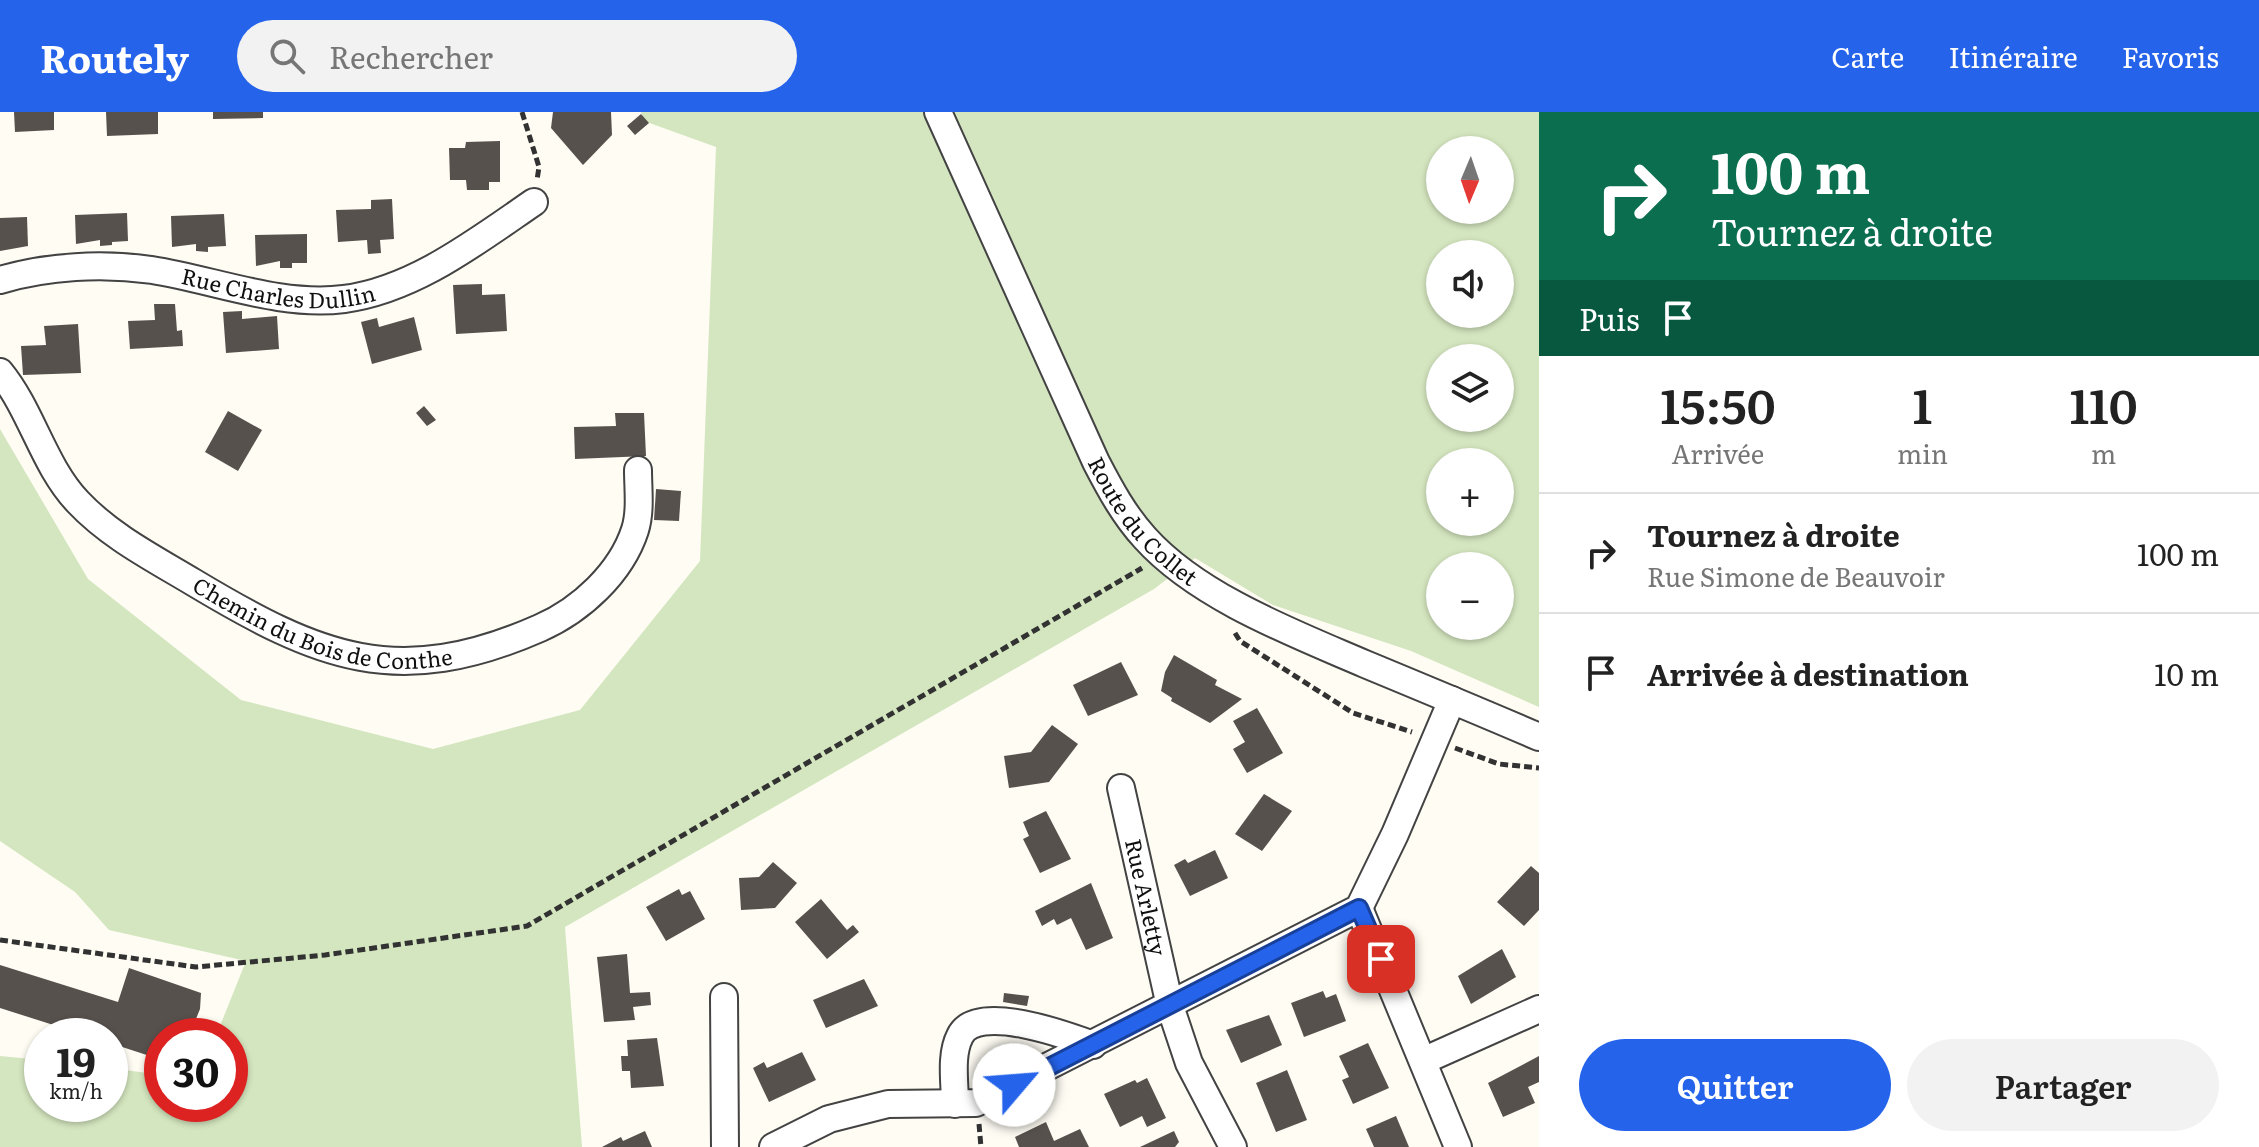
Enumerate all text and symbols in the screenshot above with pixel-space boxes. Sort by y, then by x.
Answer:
search box [237,20,797,92]
text: Routely [40,28,189,85]
icon: search [265,34,309,78]
text: Rechercher [329,34,493,78]
text: Carte [1831,35,1904,77]
text: Itinéraire [1948,35,2078,77]
text: Favoris [2122,35,2219,77]
text: 100 m [1711,128,1870,211]
north arrow [1426,136,1514,224]
map controls [1426,136,1514,640]
icon: right [1579,144,1683,248]
text: Tournez à droite [1711,204,1993,257]
button: sound [1426,240,1514,328]
street label: Rue Charles Dullin [179,258,379,316]
text: Puis [1579,296,1640,340]
icon: arrive [1656,296,1700,340]
button: layers [1426,344,1514,432]
text: 15:50 [1660,368,1776,439]
text: 1 [1913,368,1932,439]
text: 110 [2069,368,2138,439]
text: Arrivée [1672,433,1764,472]
text: min [1897,433,1948,472]
text: m [2091,433,2116,472]
button: + [1426,448,1514,536]
street label: Route du Collet [1081,450,1205,593]
text: Tournez à droite [1647,512,1900,556]
icon: right [1579,531,1623,575]
text: 100 m [2137,531,2219,575]
button: − [1426,552,1514,640]
text: Rue Simone de Beauvoir [1647,556,1945,595]
street label: Chemin du Bois de Conthe [187,568,455,676]
icon: arrive [1579,651,1623,695]
text: Arrivée à destination [1647,651,1969,695]
text: 10 m [2154,651,2219,695]
street label: Rue Arletty [1118,835,1176,959]
pin [1347,925,1415,993]
icon: arrive [1359,937,1403,981]
speed limit sign: 30 [144,1018,248,1122]
text: 19 [56,1030,96,1089]
button: Quitter [1579,1039,1891,1131]
button: Partager [1907,1039,2219,1131]
position arrow [972,1043,1056,1127]
text: km/h [49,1075,103,1105]

